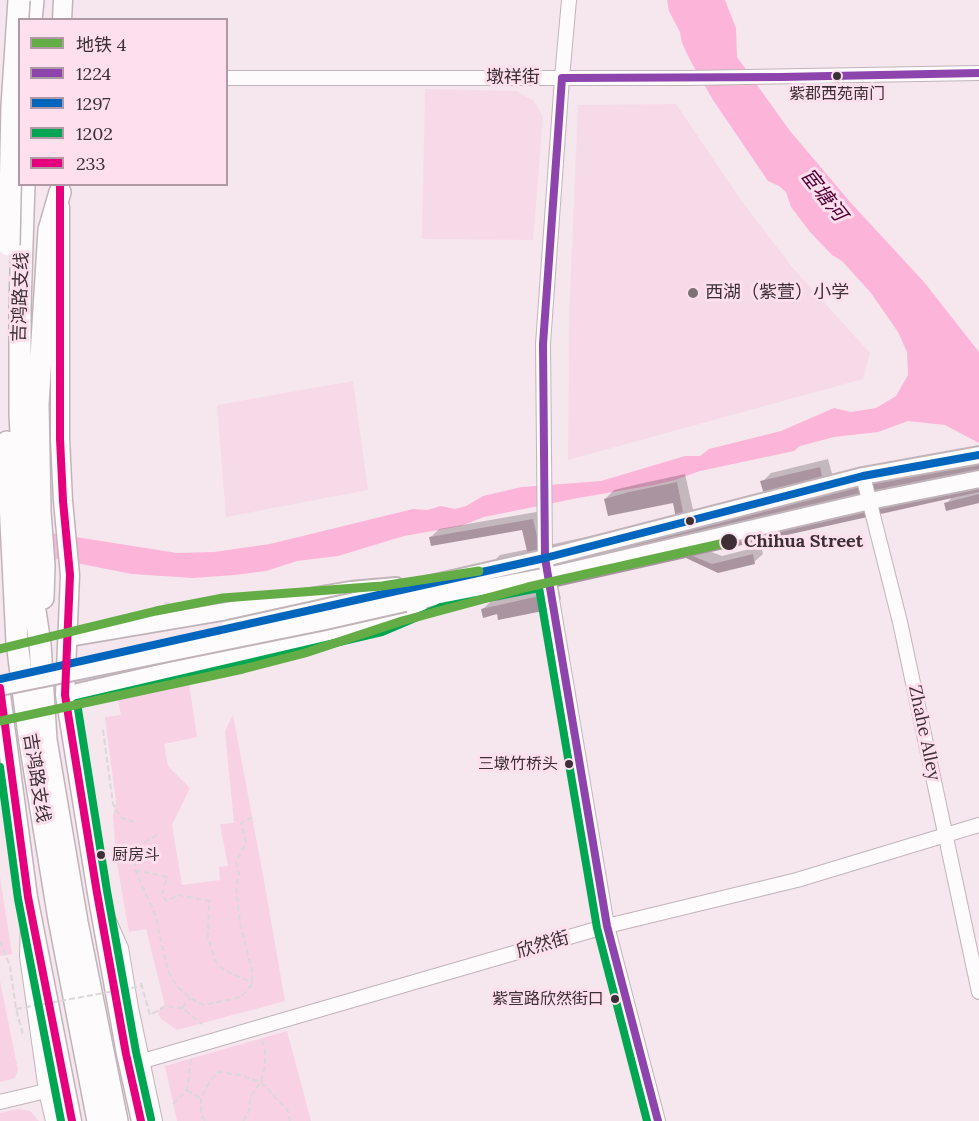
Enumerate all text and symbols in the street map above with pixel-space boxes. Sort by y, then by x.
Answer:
legend [18,18,228,186]
text: 地铁 4 [76,33,127,56]
text: 1224 [76,62,111,85]
street label: 墩祥街 [486,67,540,89]
marker: 紫郡西苑南门 [831,70,843,82]
place label: 紫郡西苑南门 [789,84,885,104]
text: 1297 [76,92,111,115]
text: 1202 [76,122,113,145]
text: 233 [76,152,105,175]
water label: 宦塘河 [795,164,851,226]
street label: 吉鸿路支线 [9,252,33,342]
place label: 西湖（紫萱）小学 [705,282,849,304]
marker: 西湖（紫萱）小学 [686,286,700,300]
unlabelled marker [684,515,696,527]
place label: Chihua Street [744,531,863,553]
marker: Chihua Street [719,532,739,552]
street label: Zhahe Alley [903,684,945,782]
street label: 吉鸿路支线 [18,732,54,824]
place label: 三墩竹桥头 [478,754,558,774]
marker: 三墩竹桥头 [563,758,575,770]
place label: 厨房斗 [112,845,160,865]
marker: 厨房斗 [95,849,107,861]
street label: 欣然街 [514,927,572,963]
place label: 紫宣路欣然街口 [492,989,604,1009]
marker: 紫宣路欣然街口 [609,993,621,1005]

